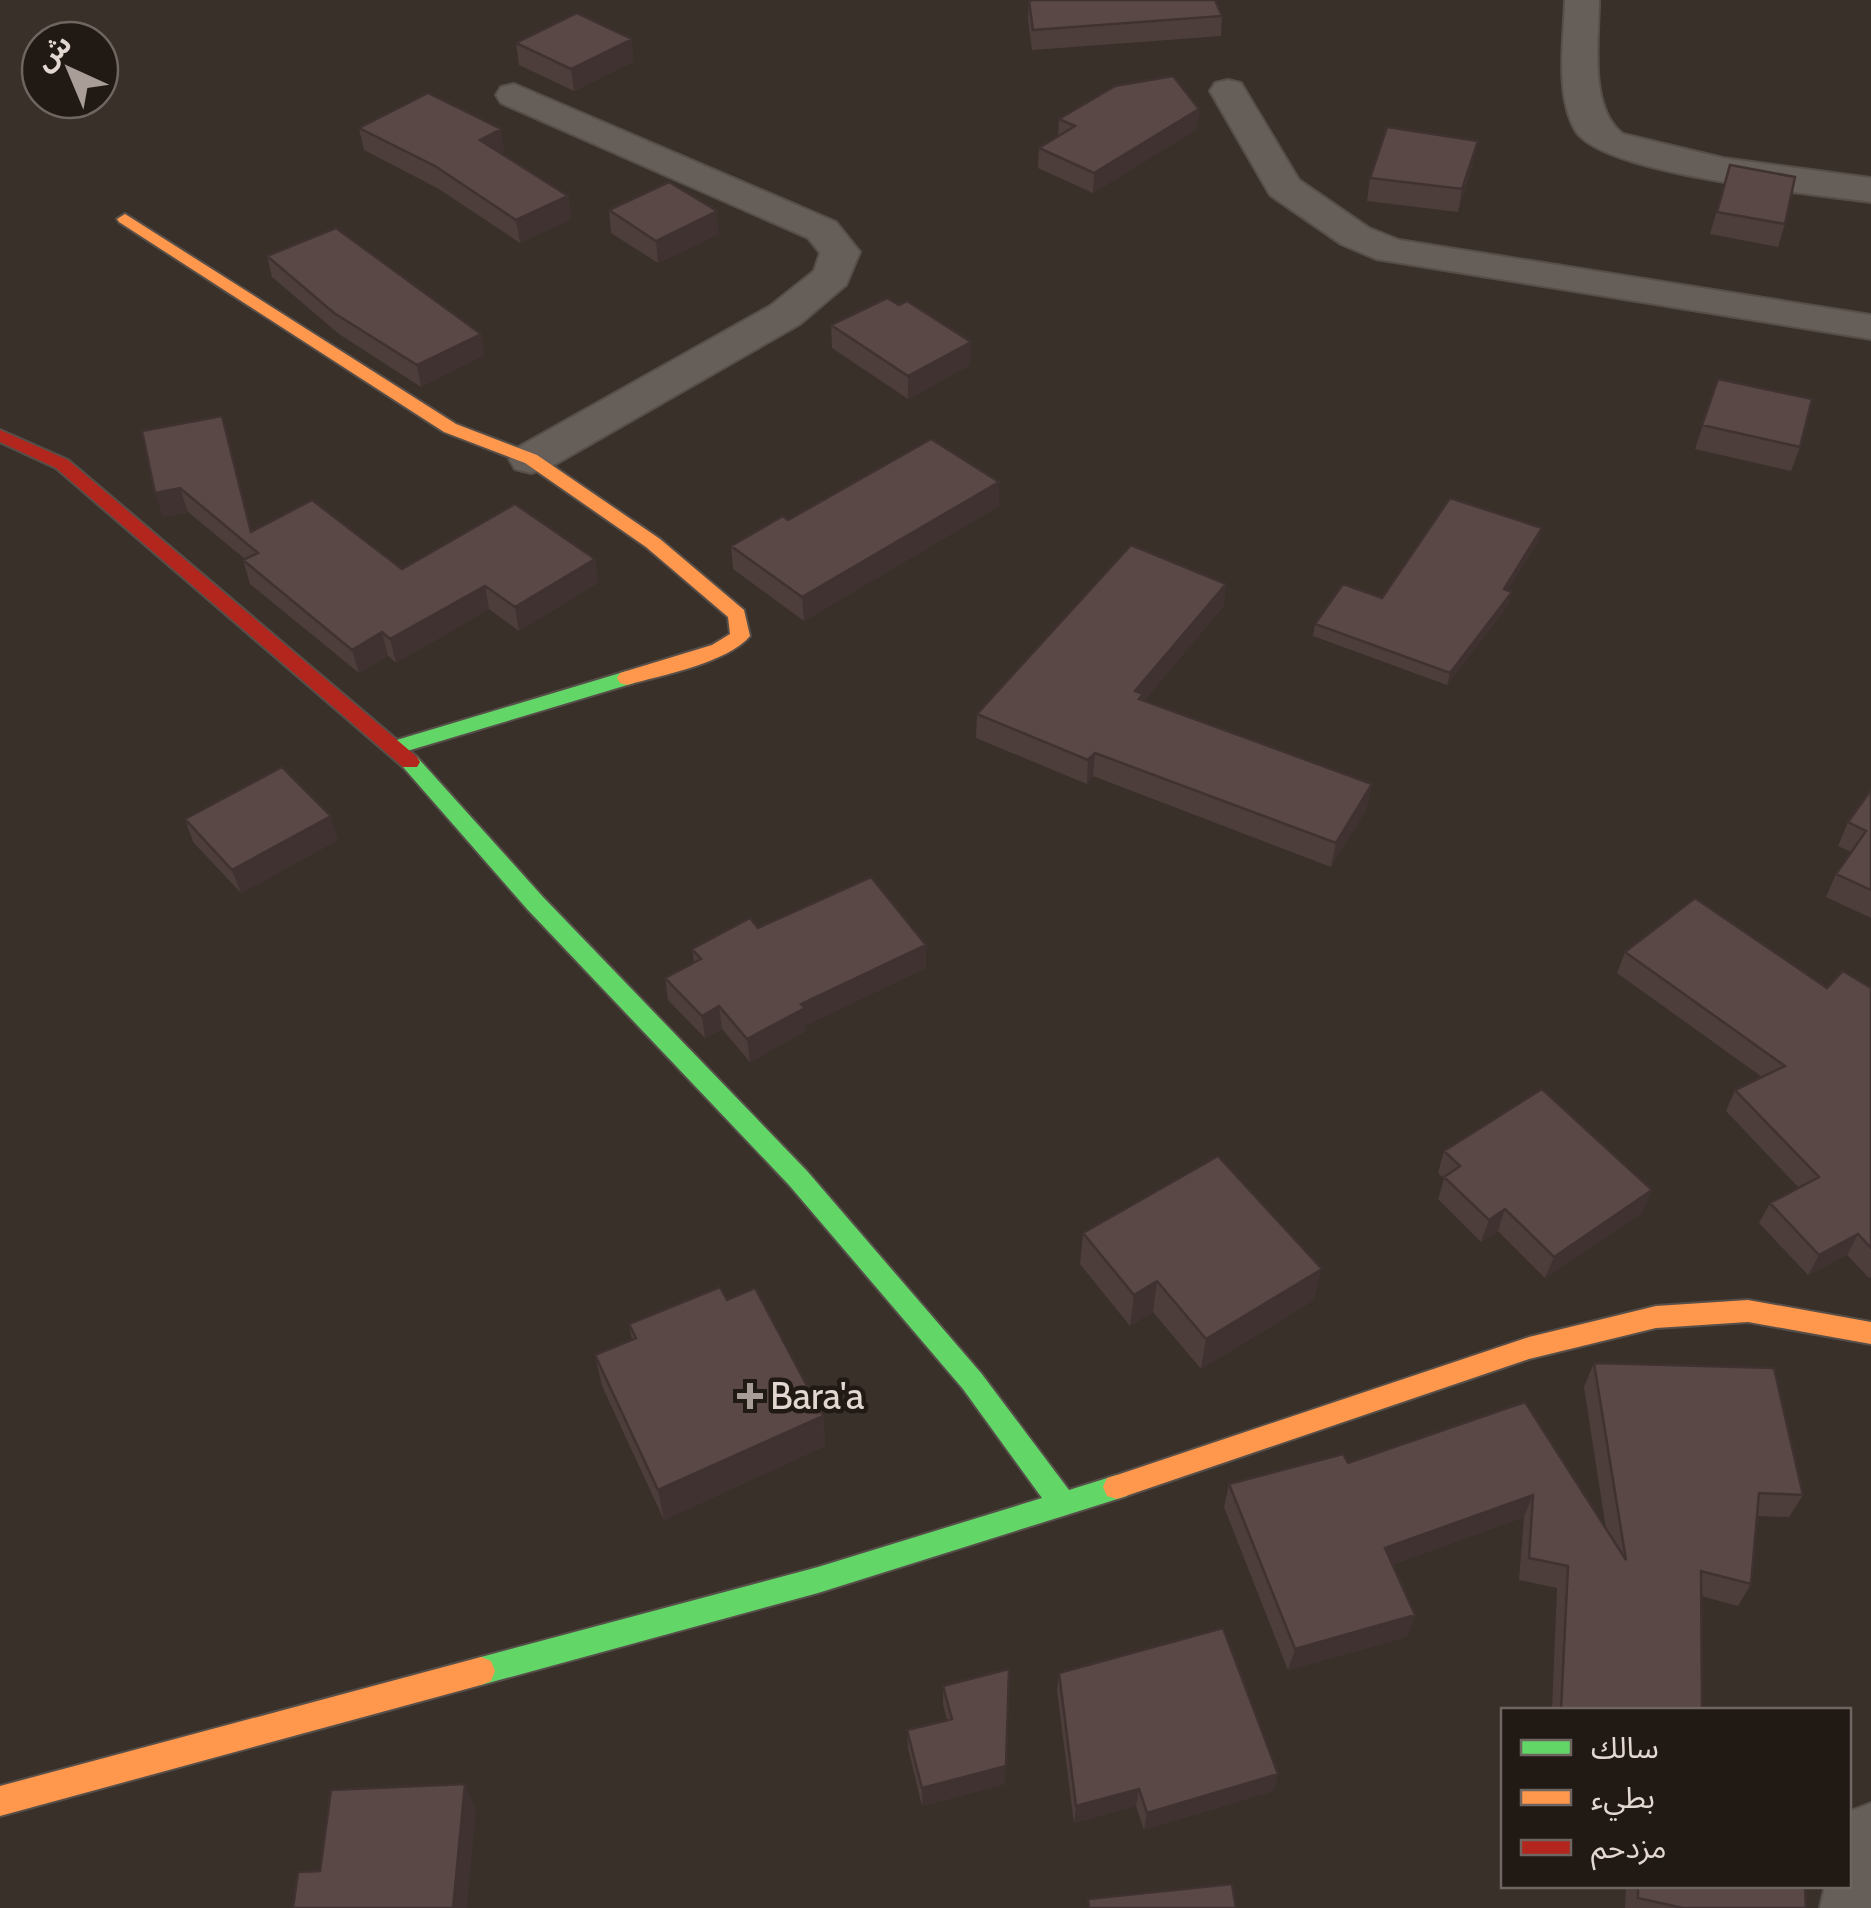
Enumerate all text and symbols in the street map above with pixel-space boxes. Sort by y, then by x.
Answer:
north arrow [20,20,120,120]
text: ش [27,26,78,78]
place label: Bara'a [770,1372,864,1419]
marker: Bara'a [739,1385,761,1407]
legend [1501,1708,1851,1888]
text: سالك [1591,1729,1659,1766]
text: بطيء [1591,1779,1655,1821]
text: مزدحم [1591,1829,1667,1871]

